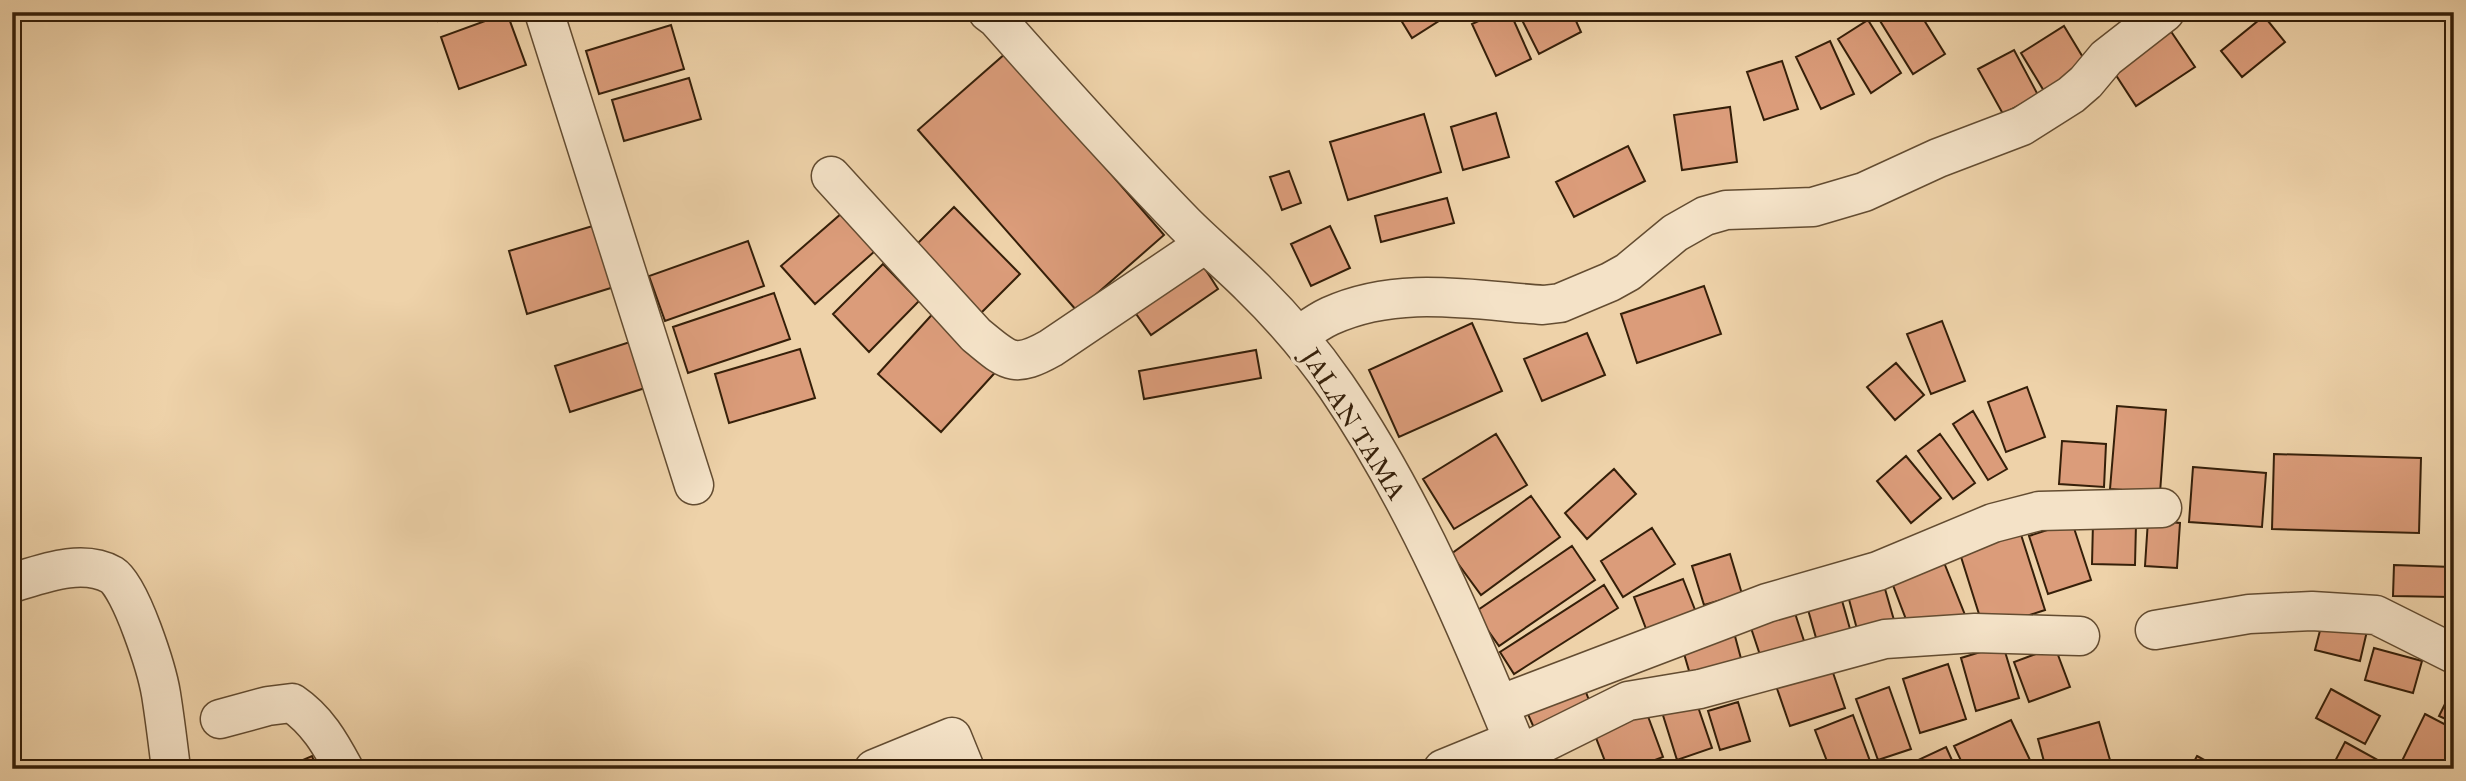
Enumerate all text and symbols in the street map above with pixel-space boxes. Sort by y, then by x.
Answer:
street label: JALAN TAMA [1293,340,1413,506]

